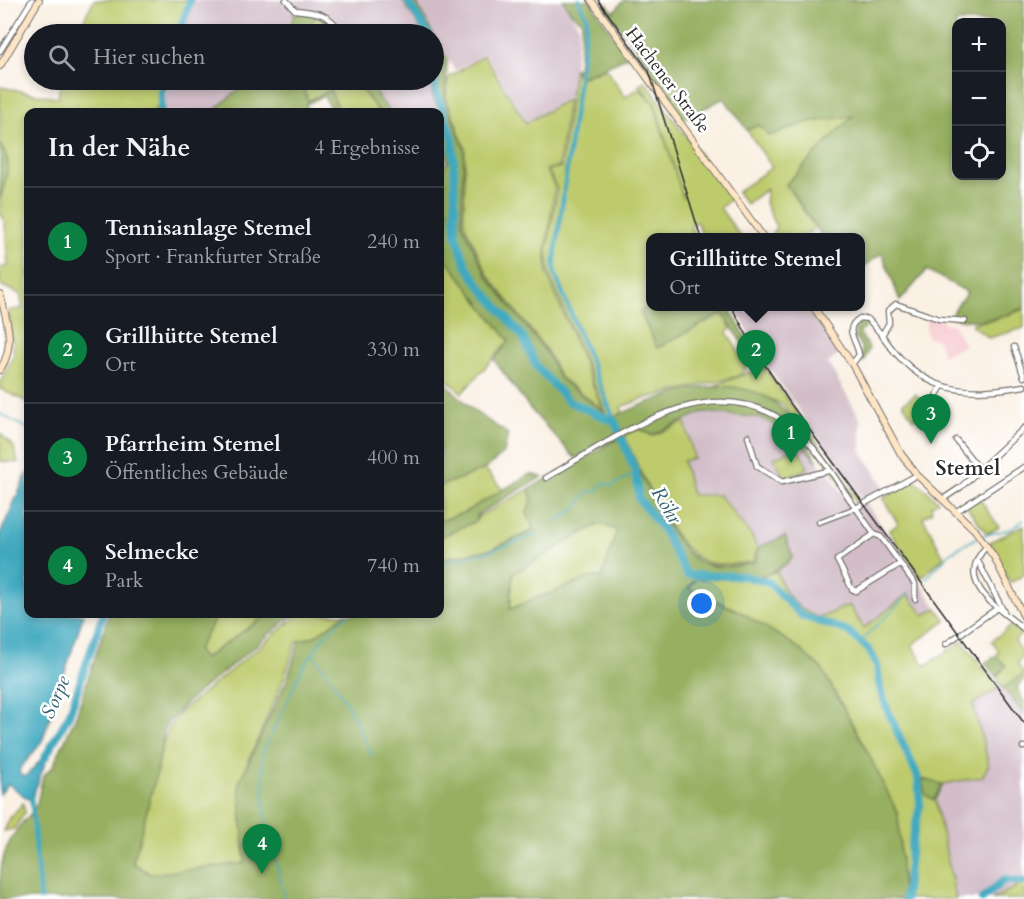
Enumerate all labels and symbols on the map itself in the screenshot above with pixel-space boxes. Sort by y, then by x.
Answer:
street label: Hachener Straße [619,22,716,138]
pin: 2 [736,330,776,380]
pin: 3 [912,394,950,444]
pin: 1 [772,414,810,463]
district label: Stemel [936,454,1000,483]
water label: Röhr [645,482,689,530]
your location [687,589,716,618]
water label: Sorpe [34,671,77,723]
pin: 4 [242,824,282,874]

